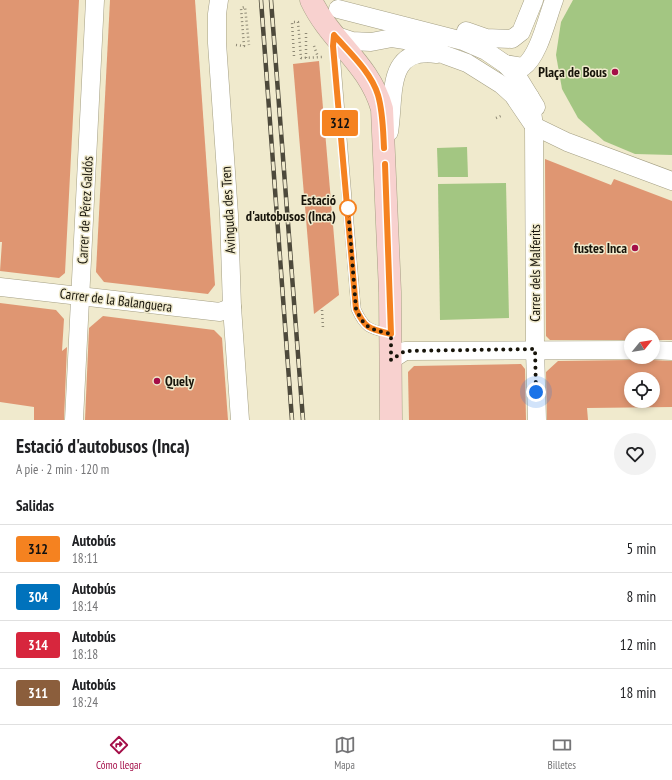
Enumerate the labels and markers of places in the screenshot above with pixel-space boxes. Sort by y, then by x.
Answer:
place label: Plaça de Bous [538,63,607,81]
marker: Plaça de Bous [610,67,620,77]
place label: Estació d'autobusos (Inca) [246,191,336,225]
marker: Estació d'autobusos (Inca) [339,199,357,217]
place label: fustes Inca [574,239,627,257]
marker: fustes Inca [630,243,640,253]
place label: Quely [165,372,194,390]
marker: Quely [152,376,162,386]

